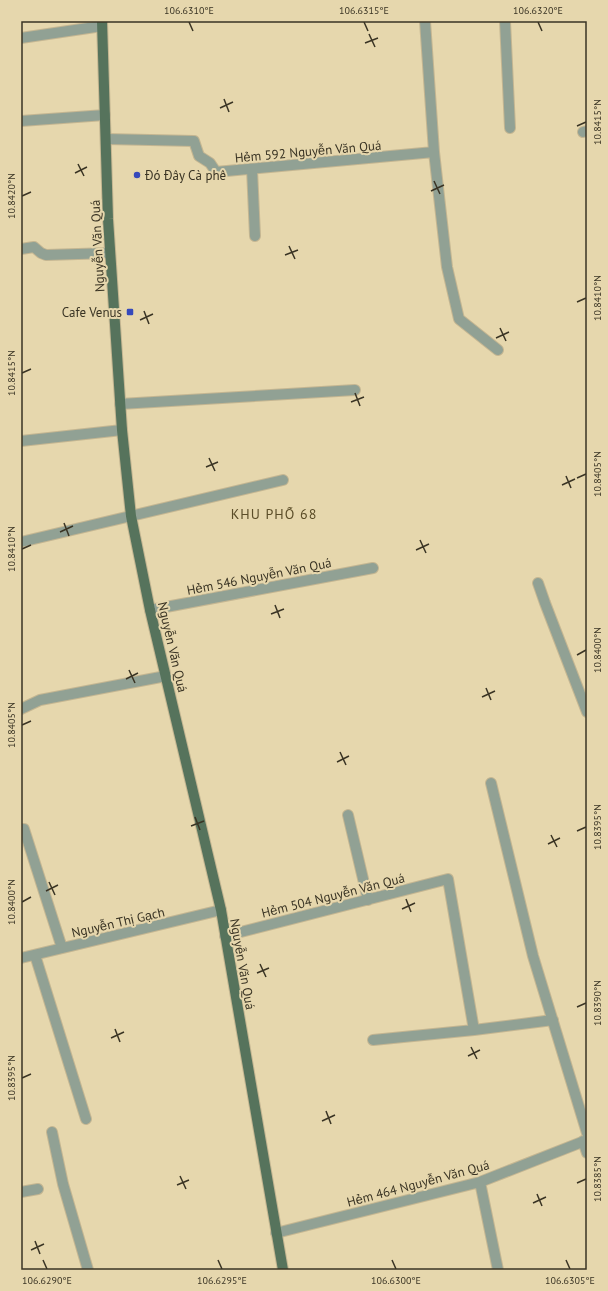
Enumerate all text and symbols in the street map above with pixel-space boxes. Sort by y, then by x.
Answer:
text: 106.6310°E [164,4,214,17]
text: 106.6315°E [339,4,389,17]
text: 106.6320°E [513,4,563,17]
text: 10.8415°N [591,99,604,145]
street label: Hẻm 592 Nguyễn Văn Quá [234,137,382,166]
place label: Đó Đây Cà phê [144,167,226,184]
marker: Đó Đây Cà phê [132,170,142,180]
text: 10.8420°N [5,173,18,219]
street label: Nguyễn Văn Quá [87,199,108,293]
text: 10.8410°N [591,275,604,321]
place label: Cafe Venus [62,304,122,321]
marker: Cafe Venus [125,307,135,317]
text: 10.8415°N [5,350,18,396]
text: 10.8405°N [591,451,604,497]
district label: KHU PHỐ 68 [231,505,317,523]
text: 10.8410°N [5,526,18,572]
street label: Hẻm 546 Nguyễn Văn Quá [185,554,333,599]
street label: Nguyễn Văn Quá [154,600,191,694]
text: 10.8400°N [591,627,604,673]
text: 10.8405°N [5,702,18,748]
text: 10.8395°N [591,804,604,850]
street label: Hẻm 504 Nguyễn Văn Quá [260,869,407,922]
text: 10.8400°N [5,879,18,925]
street label: Nguyễn Thị Gạch [70,904,166,941]
street label: Nguyễn Văn Quá [226,917,259,1011]
text: 10.8390°N [591,980,604,1026]
text: 10.8395°N [5,1055,18,1101]
street label: Hẻm 464 Nguyễn Văn Quá [345,1156,491,1211]
text: 10.8385°N [591,1156,604,1202]
text: 106.6290°E [22,1274,72,1287]
text: 106.6295°E [197,1274,247,1287]
text: 106.6300°E [371,1274,421,1287]
text: 106.6305°E [545,1274,595,1287]

